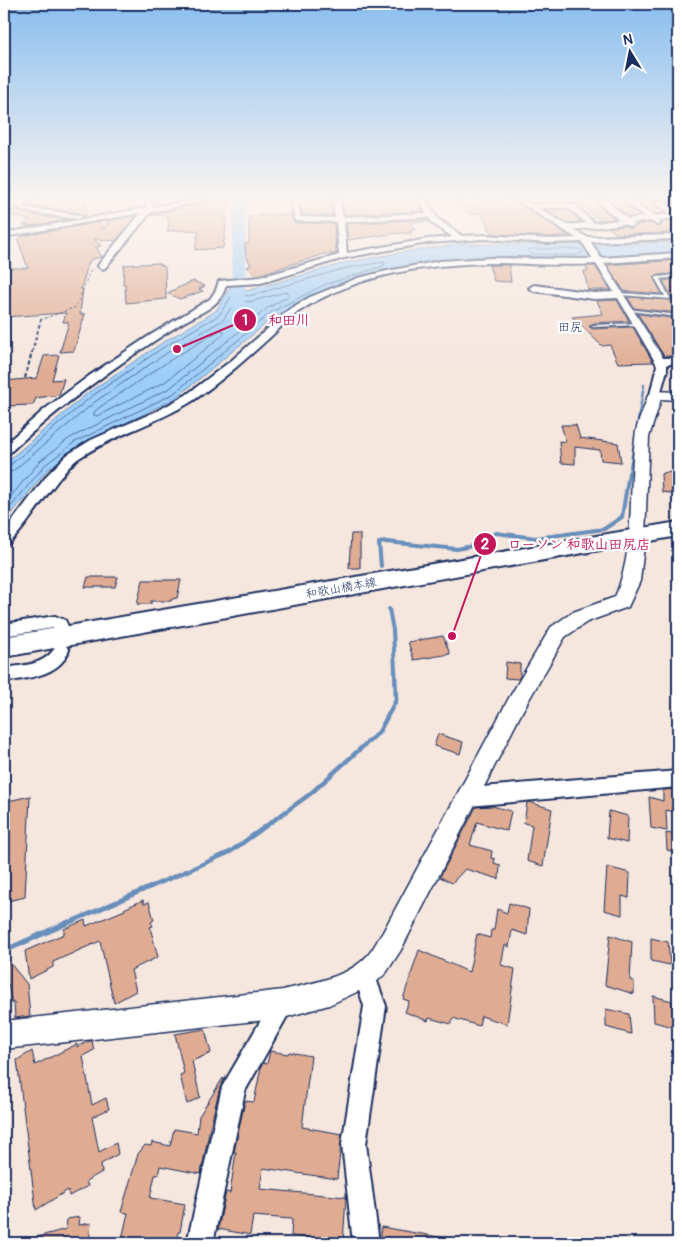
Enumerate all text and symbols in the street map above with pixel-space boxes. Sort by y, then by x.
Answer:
north arrow [604,28,654,78]
text: N [622,30,634,49]
callout: 和田川 [233,305,320,334]
text: 1 [242,311,248,330]
text: 和田川 [268,312,310,329]
district label: 田尻 [558,320,582,335]
callout: ローソン 和歌山田尻店 [472,530,660,559]
text: 2 [481,535,489,554]
text: ローソン 和歌山田尻店 [507,536,651,553]
street label: 和歌山橋本線 [304,575,378,602]

